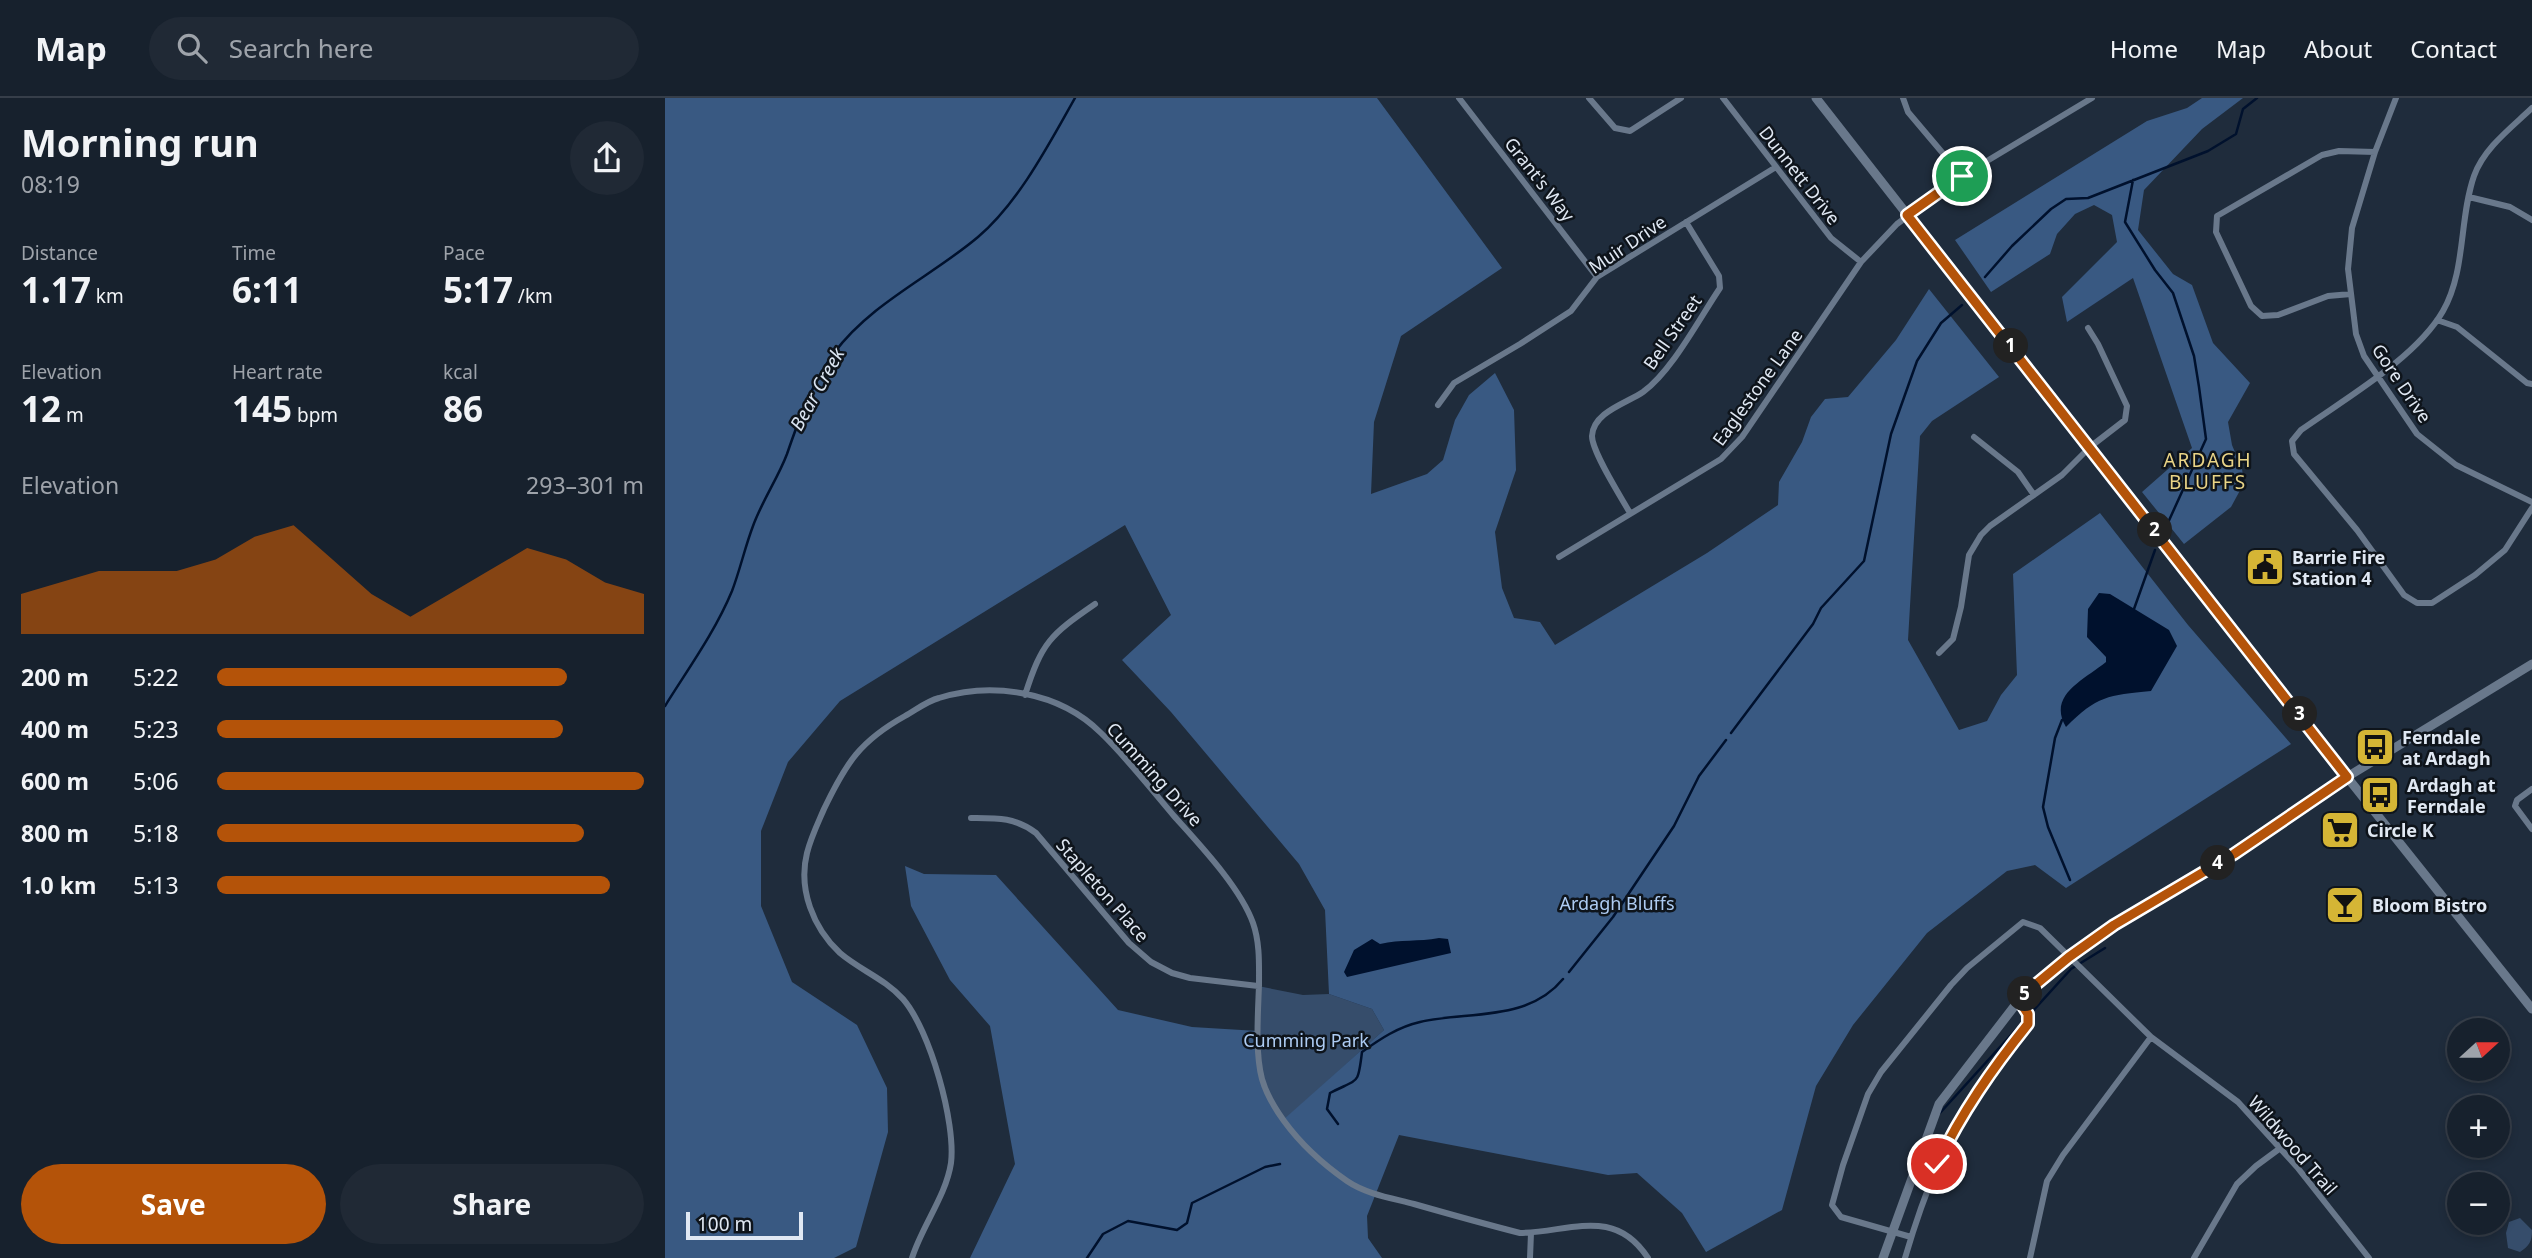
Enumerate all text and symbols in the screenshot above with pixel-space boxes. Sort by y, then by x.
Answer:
search box [149,17,639,80]
text: Map [35,26,107,71]
icon: search [173,29,211,67]
text: Search here [229,30,373,66]
text: Home [2110,32,2178,65]
text: Map [2216,32,2266,65]
text: About [2304,32,2372,65]
text: Contact [2410,32,2497,65]
text: Morning run [21,116,259,168]
button: share [570,121,644,195]
street label: Dunnett Drive [1754,121,1846,229]
street label: Grant's Way [1500,132,1581,227]
pin [1932,146,1992,206]
icon: arrive [1943,157,1981,195]
text: 08:19 [21,168,80,200]
street label: Muir Drive [1584,209,1670,279]
text: Distance [21,240,98,266]
text: Time [232,240,276,266]
text: Pace [443,240,485,266]
text: 1.17 [21,266,91,313]
text: 6:11 [232,266,302,313]
text: 5:17 [443,266,513,313]
text: km [91,283,124,309]
text: /km [513,283,553,309]
street label: Bell Street [1637,289,1707,374]
street label: Eaglestone Lane [1707,324,1807,450]
pin: 1 [1993,328,2029,364]
text: 1 [2005,332,2016,358]
street label: Gore Drive [2367,339,2437,427]
water label: Bear Creek [784,342,851,435]
text: Elevation [21,359,102,385]
text: Heart rate [232,359,323,385]
text: kcal [443,359,478,385]
text: 12 [21,385,61,432]
text: 145 [232,385,292,432]
text: 86 [443,385,483,432]
text: m [61,402,84,428]
text: bpm [292,402,338,428]
district label: ARDAGH BLUFFS [2163,447,2253,495]
text: Elevation [21,469,119,501]
text: 293–301 m [526,469,644,501]
pin: 2 [2137,512,2173,548]
text: 2 [2149,516,2160,542]
place label: Barrie Fire Station 4 [2292,545,2385,590]
public building icon: Barrie Fire Station 4 [2244,546,2286,588]
text: 200 m [21,661,89,693]
text: 5:22 [133,661,179,693]
pin: 3 [2283,696,2317,732]
text: 3 [2294,700,2305,726]
text: 400 m [21,713,89,745]
text: 5:23 [133,713,179,745]
street label: Cumming Drive [1102,717,1208,831]
place label: Ferndale at Ardagh [2402,725,2491,770]
bus stop icon: Ferndale at Ardagh [2354,726,2396,768]
text: 600 m [21,765,89,797]
text: 5:06 [133,765,179,797]
place label: Ardagh at Ferndale [2407,773,2496,818]
bus stop icon: Ardagh at Ferndale [2359,774,2401,816]
supermarket icon: Circle K [2319,809,2361,851]
text: 800 m [21,817,89,849]
text: 5:18 [133,817,179,849]
place label: Circle K [2367,818,2434,842]
street label: Stapleton Place [1051,833,1155,947]
pin: 4 [2201,846,2235,880]
text: 4 [2212,849,2223,875]
text: 1.0 km [21,869,96,901]
text: 5:13 [133,869,179,901]
bar icon: Bloom Bistro [2324,884,2366,926]
park label: Ardagh Bluffs [1559,891,1675,915]
place label: Bloom Bistro [2372,893,2487,917]
pin: 5 [2007,976,2043,1012]
text: 5 [2019,980,2030,1006]
north arrow [2447,1018,2509,1082]
map controls [2447,1018,2510,1235]
park label: Cumming Park [1243,1028,1369,1052]
street label: Wildwood Trail [2243,1090,2343,1200]
button: + [2447,1095,2510,1158]
pin [1907,1134,1967,1194]
icon: check [1918,1145,1956,1183]
button: Save [21,1164,326,1244]
button: Share [340,1164,644,1244]
button: − [2447,1172,2510,1235]
scale bar [686,1209,803,1241]
text: 100 m [697,1211,752,1237]

